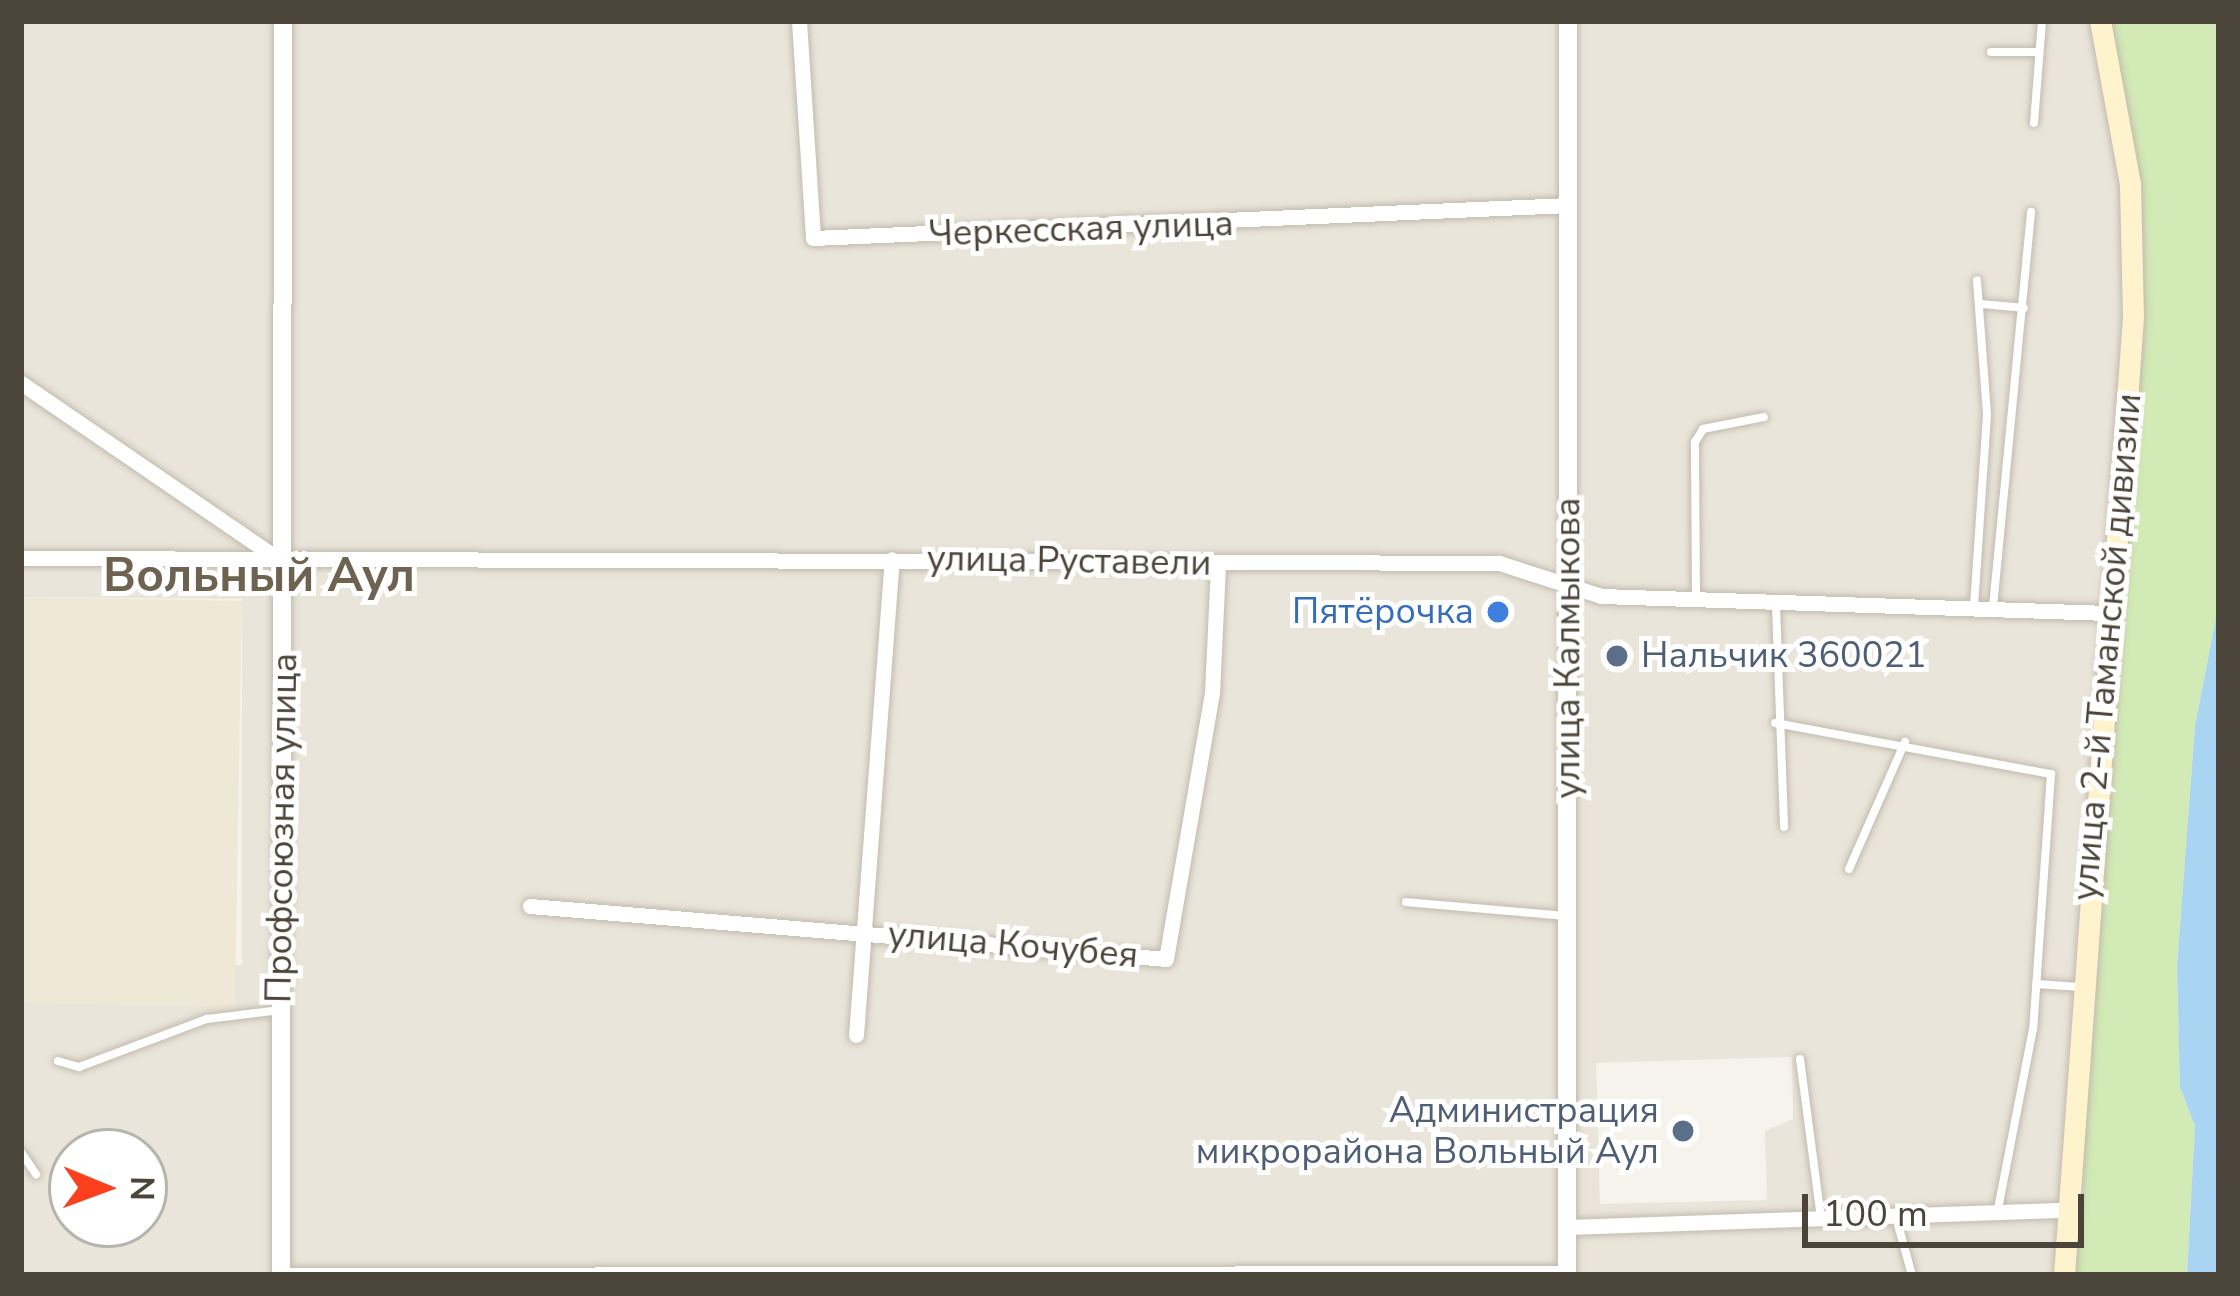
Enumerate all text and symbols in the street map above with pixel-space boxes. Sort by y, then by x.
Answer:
street label: Черкесская улица [928,202,1234,256]
street label: улица 2-й Таманской дивизии [2063,392,2151,902]
street label: улица Калмыкова [1546,497,1590,799]
street label: улица Руставели [926,537,1212,585]
district label: Вольный Аул [103,547,415,605]
place label: Пятёрочка [1292,590,1474,634]
marker: Пятёрочка [1485,599,1511,625]
place label: Нальчик 360021 [1641,634,1926,678]
marker: Нальчик 360021 [1604,643,1630,669]
street label: Профсоюзная улица [257,653,307,1003]
street label: улица Кочубея [886,913,1140,977]
place label: Администрация микрорайона Вольный Аул [1196,1088,1659,1173]
marker: Администрация микрорайона Вольный Аул [1670,1118,1696,1144]
north arrow [48,1128,168,1248]
scale bar [1808,1170,2090,1244]
text: N [119,1176,164,1201]
text: 100 m [1823,1190,1928,1239]

